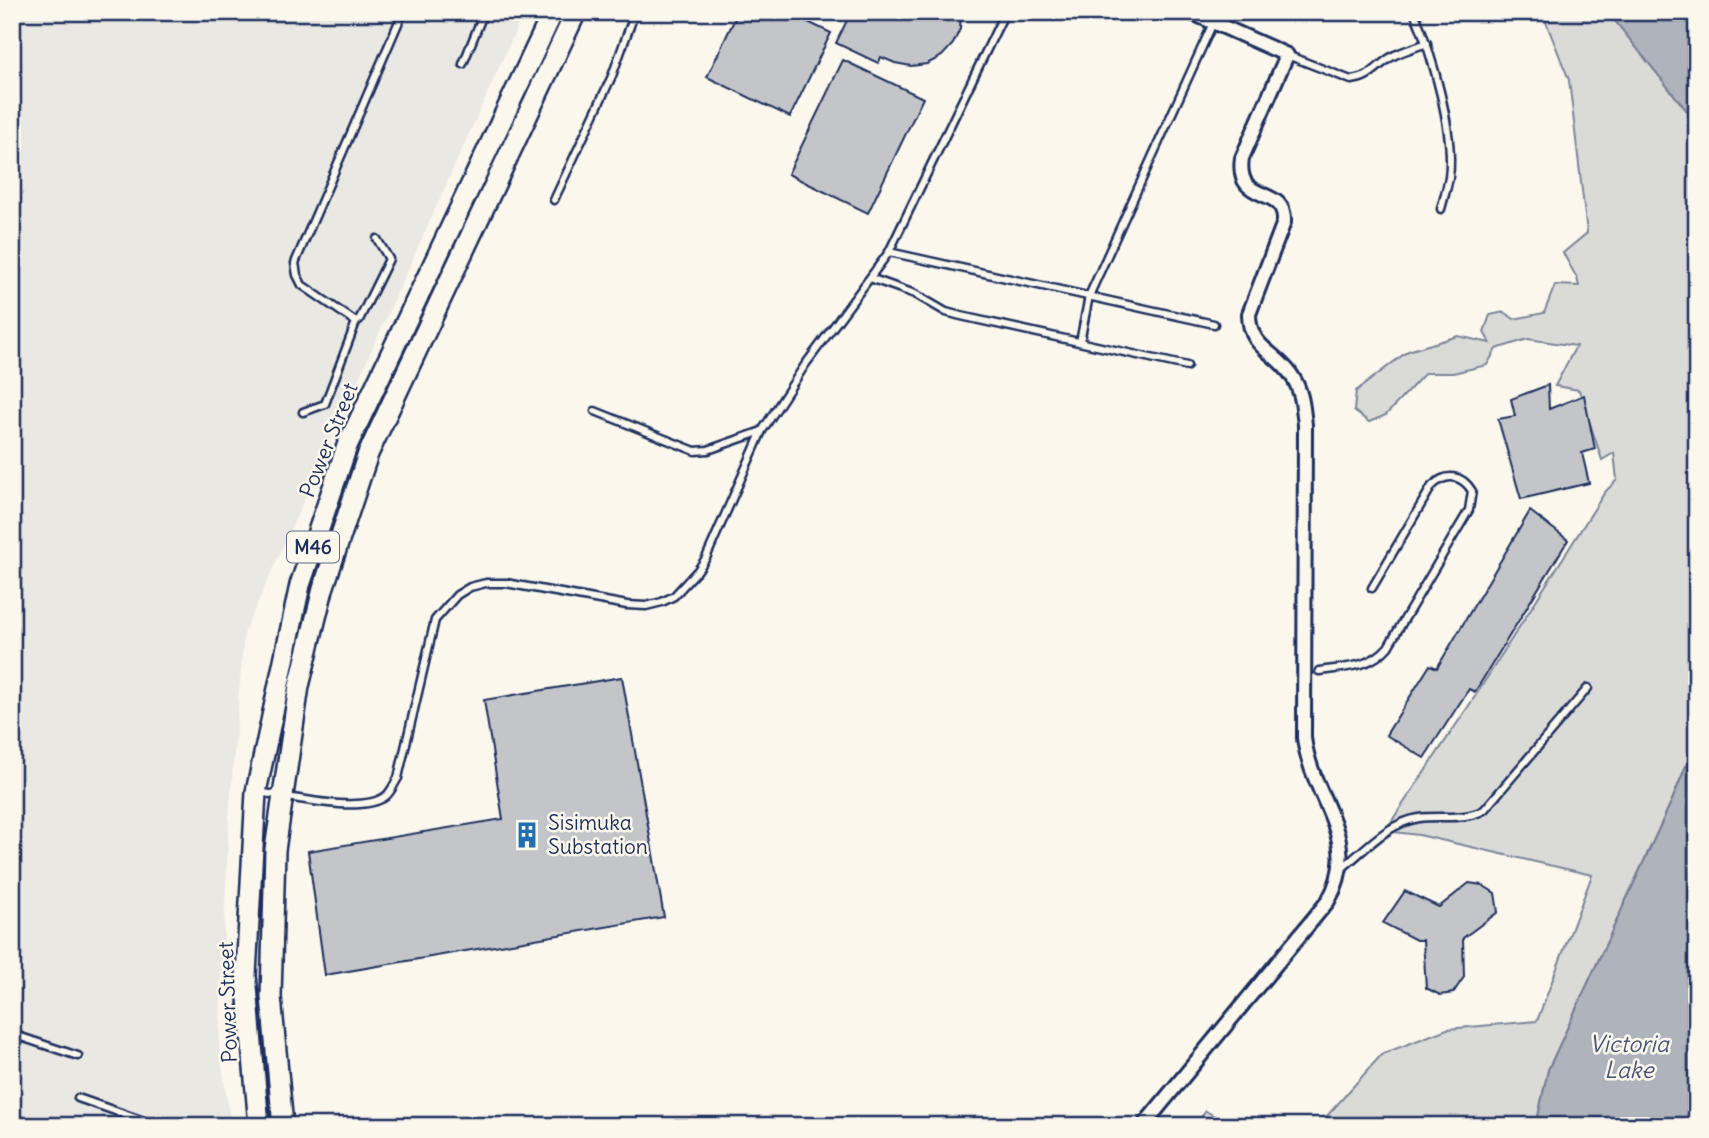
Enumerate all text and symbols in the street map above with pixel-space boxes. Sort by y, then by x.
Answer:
street label: Power Street [293,378,364,501]
road number: M46 [287,532,339,562]
place label: Sisimuka Substation [548,809,648,860]
building icon: Sisimuka Substation [512,820,542,850]
street label: Power Street [212,941,243,1063]
water label: Victoria Lake [1589,1029,1671,1084]

